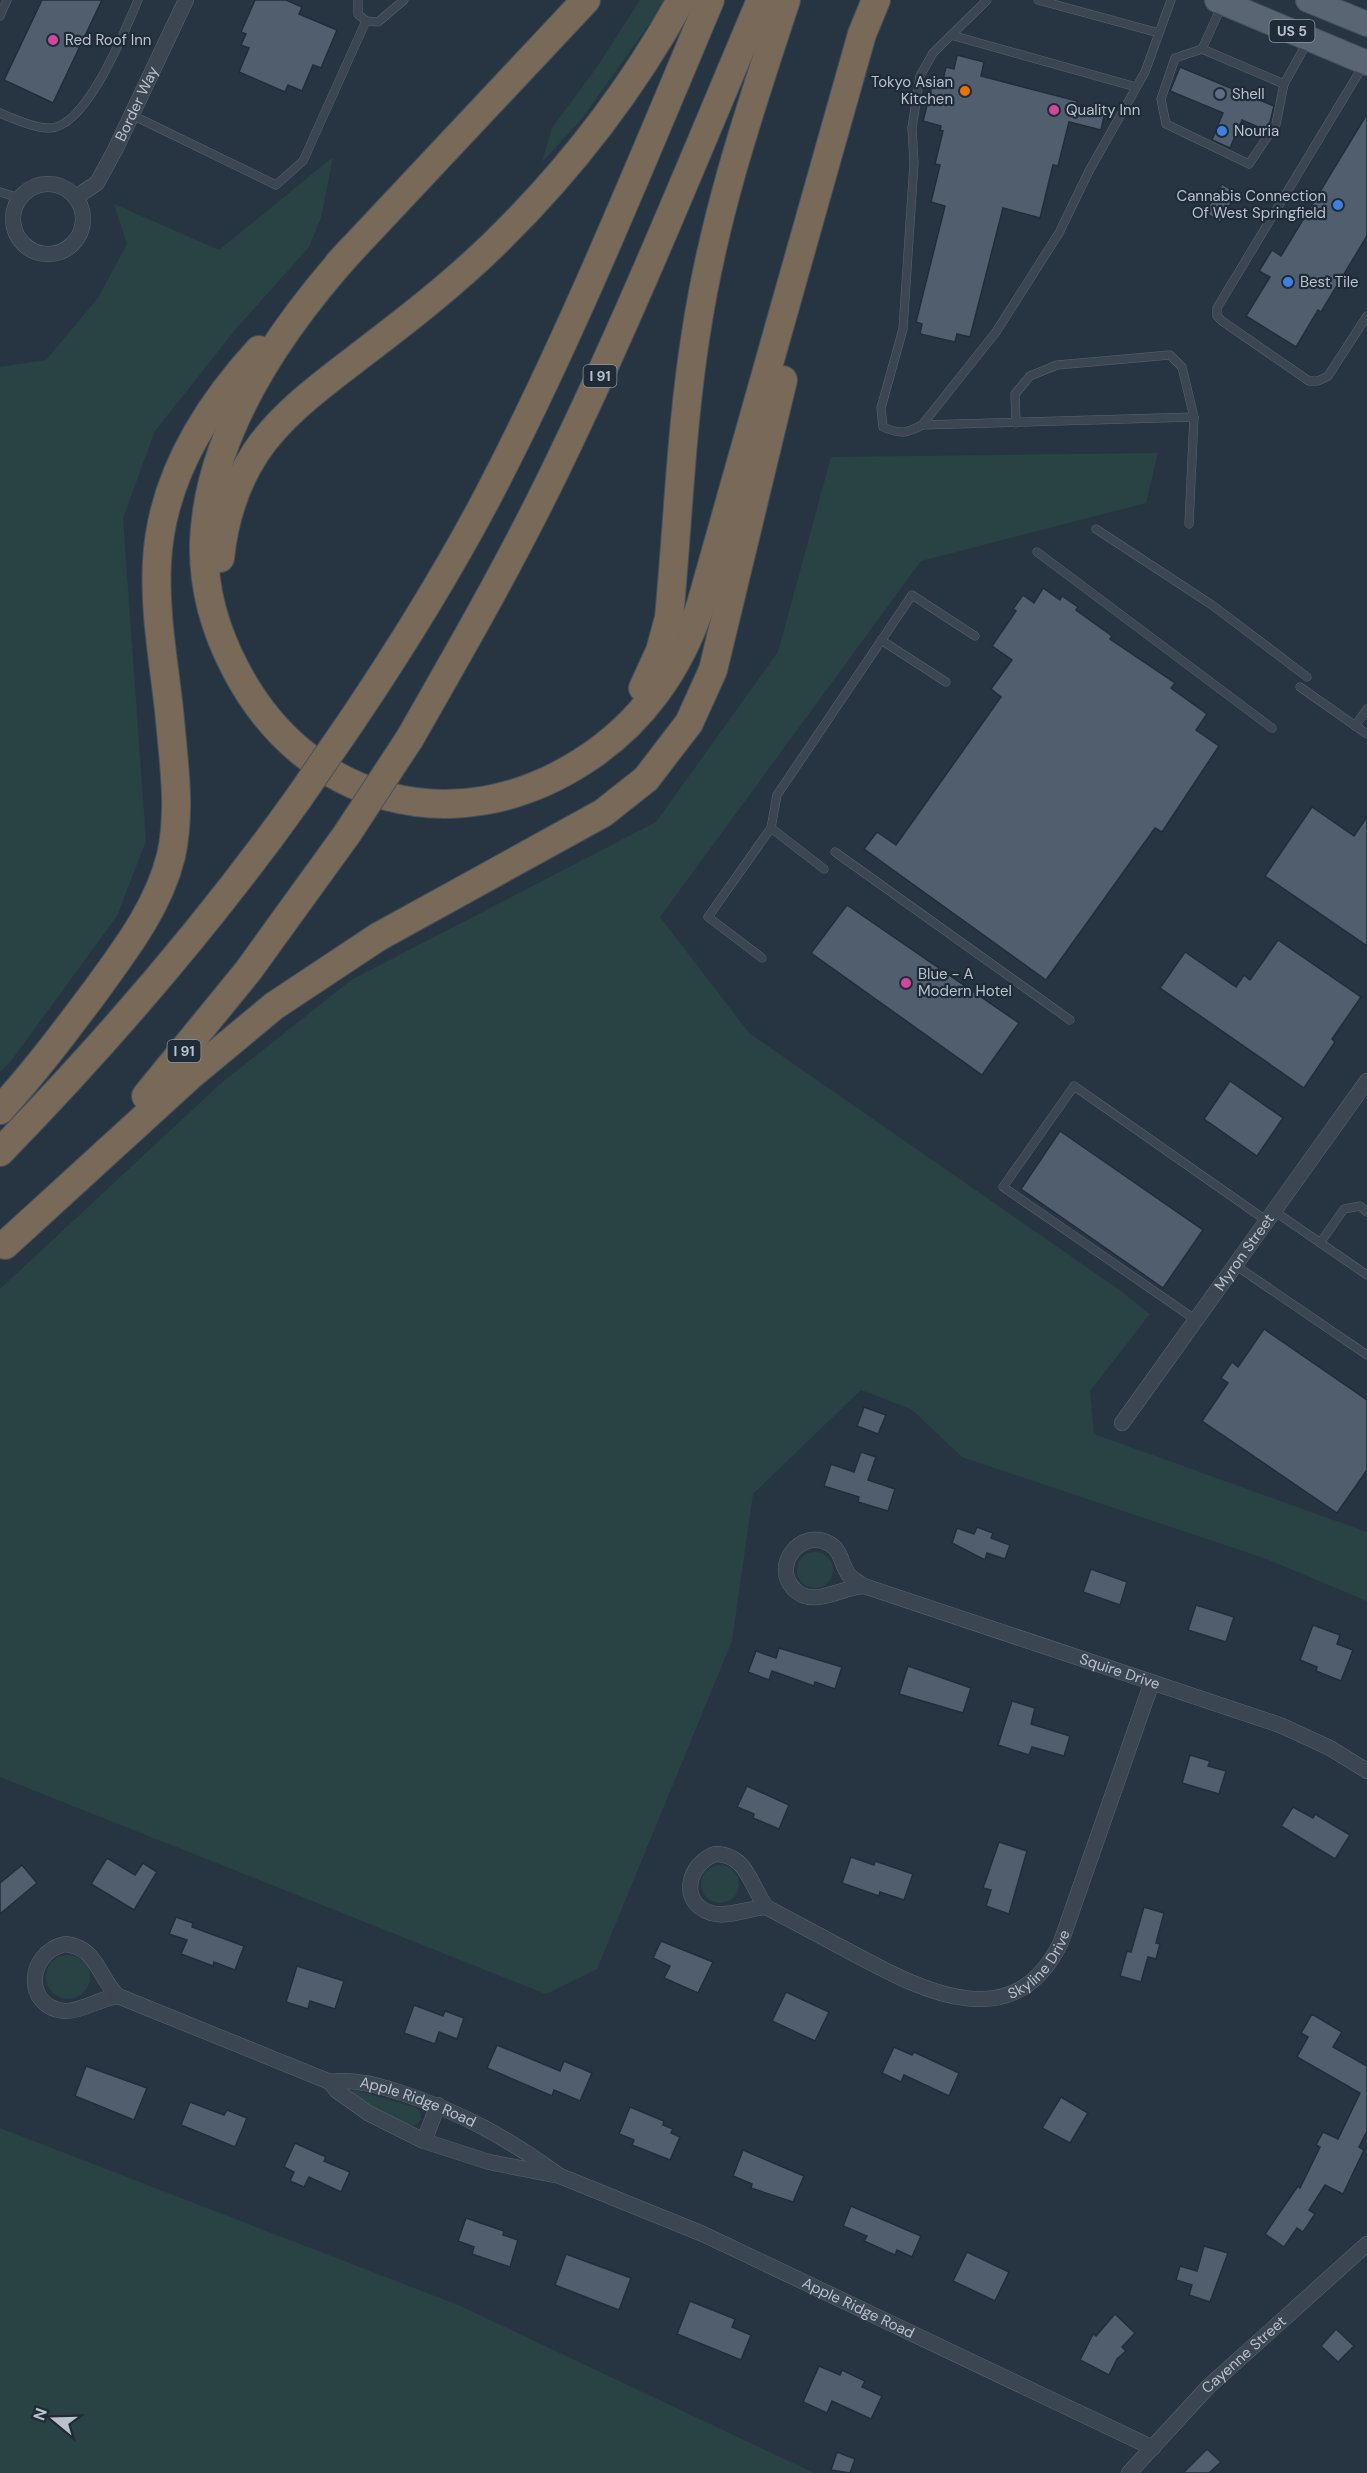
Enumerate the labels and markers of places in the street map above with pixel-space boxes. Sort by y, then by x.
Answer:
place label: Red Roof Inn [65,30,151,50]
marker: Red Roof Inn [46,33,60,47]
place label: Tokyo Asian Kitchen [871,72,953,109]
marker: Tokyo Asian Kitchen [958,84,972,98]
place label: Shell [1232,84,1265,104]
marker: Shell [1213,87,1227,101]
place label: Quality Inn [1066,100,1140,120]
marker: Quality Inn [1047,103,1061,117]
place label: Nouria [1234,121,1279,141]
marker: Nouria [1215,124,1229,138]
place label: Cannabis Connection Of West Springfield [1176,186,1326,223]
marker: Cannabis Connection Of West Springfield [1331,198,1345,212]
place label: Best Tile [1300,272,1359,292]
marker: Best Tile [1281,275,1295,289]
place label: Blue - A Modern Hotel [918,964,1012,1001]
marker: Blue - A Modern Hotel [899,976,913,990]

